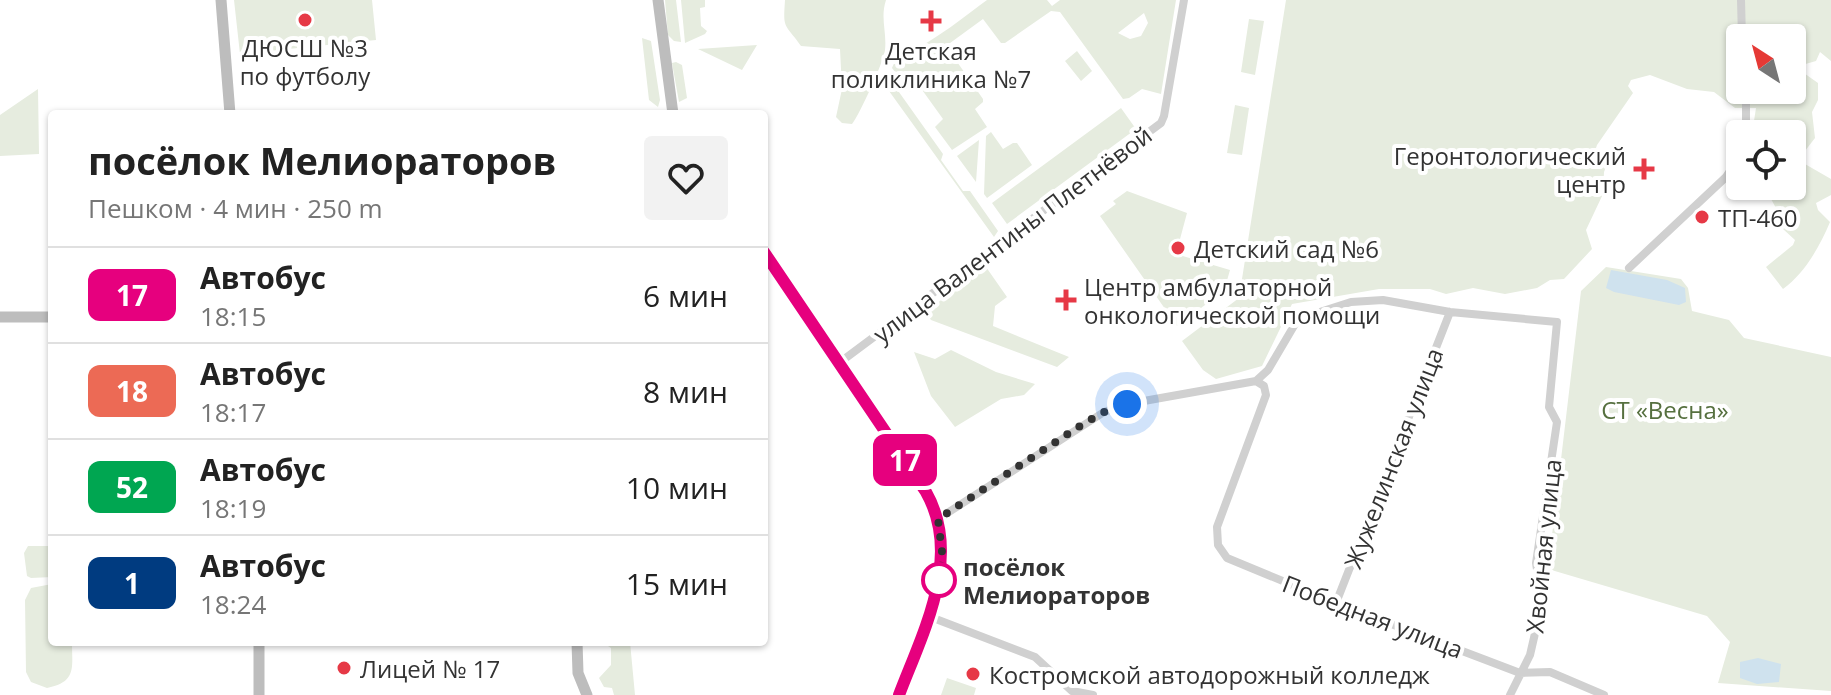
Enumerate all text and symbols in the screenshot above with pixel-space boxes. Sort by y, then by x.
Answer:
marker: Детская поликлиника №7 [920,10,942,32]
marker: ДЮСШ №3 по футболу [296,11,314,29]
north arrow [1726,24,1806,104]
map controls [1726,24,1806,200]
place label: ДЮСШ №3 по футболу [240,31,371,92]
place label: Детская поликлиника №7 [831,34,1031,95]
street label: улица Валентины Плетнёвой [866,118,1158,350]
button: locate [1726,120,1806,200]
text: посёлок Мелиораторов [88,134,556,186]
button: heart [644,136,728,220]
place label: Геронтологический центр [1394,139,1626,200]
marker: Геронтологический центр [1633,158,1655,180]
text: Пешком · 4 мин · 250 m [88,190,383,226]
place label: ТП-460 [1718,201,1798,234]
marker: ТП-460 [1693,208,1711,226]
place label: Детский сад №6 [1194,232,1379,265]
marker: Детский сад №6 [1169,239,1187,257]
text: Автобус [200,257,326,298]
place label: Центр амбулаторной онкологической помощи [1084,270,1380,331]
text: 6 мин [643,275,728,316]
text: 17 [116,276,148,314]
marker: Центр амбулаторной онкологической помощи [1055,289,1077,311]
text: 18:15 [200,298,266,334]
street label: Жужелинская улица [1336,343,1450,573]
text: Автобус [200,353,326,394]
text: 8 мин [643,371,728,412]
text: 18 [116,372,148,410]
your location [1107,384,1147,424]
park label: СТ «Весна» [1601,393,1729,426]
text: 18:17 [200,394,266,430]
line badge: 17 [869,434,941,486]
text: 17 [889,441,921,479]
text: Автобус [200,449,326,490]
street label: Хвойная улица [1517,457,1569,635]
text: 10 мин [626,467,728,508]
text: 52 [116,468,148,506]
text: 18:19 [200,490,266,526]
text: Автобус [200,545,326,586]
place label: посёлок Мелиораторов [963,550,1150,611]
text: 15 мин [626,563,728,604]
marker: посёлок Мелиораторов [922,563,956,597]
text: 1 [124,564,140,602]
street label: Победная улица [1278,566,1468,666]
text: 18:24 [200,586,266,622]
place label: Лицей № 17 [360,652,500,685]
place label: Костромской автодорожный колледж [989,658,1430,691]
marker: Лицей № 17 [335,659,353,677]
marker: Костромской автодорожный колледж [964,665,982,683]

